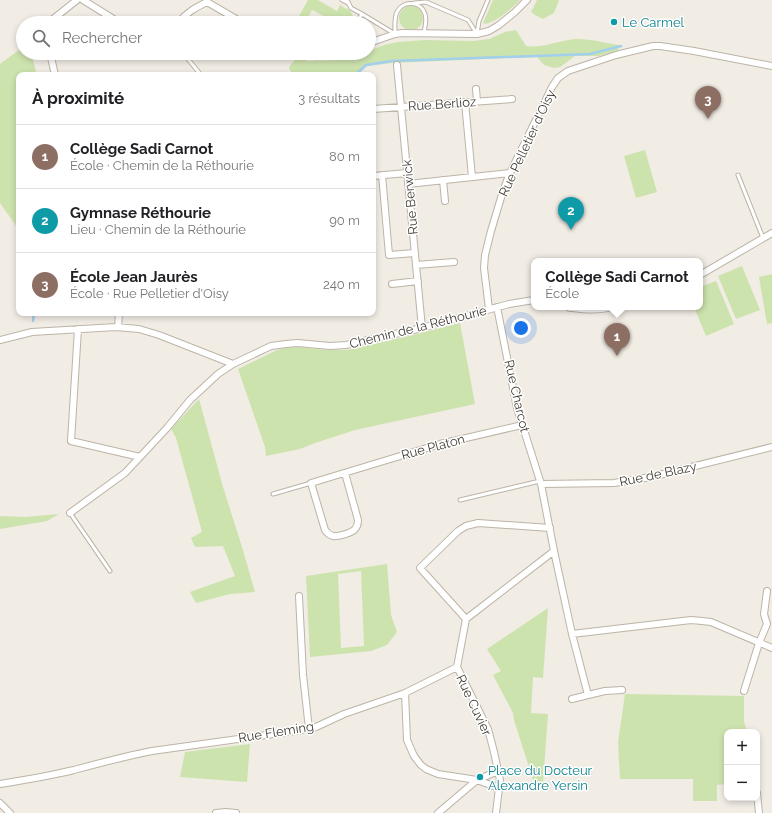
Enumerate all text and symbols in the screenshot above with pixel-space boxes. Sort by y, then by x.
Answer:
place label: Le Carmel [622,15,685,30]
search box [16,16,376,60]
marker: Le Carmel [609,17,619,27]
icon: search [30,27,52,49]
text: Rechercher [62,29,142,47]
pin: 3 [695,86,721,119]
street label: Rue Pelletier d'Oisy [496,87,558,199]
text: À proximité [32,88,124,108]
text: 3 résultats [298,91,360,106]
street label: Rue Berlioz [407,94,477,114]
text: Collège Sadi Carnot [70,140,213,158]
text: 1 [42,149,48,164]
text: 80 m [329,149,360,164]
text: École · Chemin de la Réthourie [70,158,254,173]
street label: Rue Berwick [399,159,421,235]
pin: 2 [558,197,584,230]
text: Gymnase Réthourie [70,204,211,222]
text: 2 [41,213,49,228]
text: 90 m [329,213,360,228]
text: Lieu · Chemin de la Réthourie [70,222,246,237]
popup [531,258,703,310]
text: École Jean Jaurès [70,268,198,286]
text: Collège Sadi Carnot [545,268,689,286]
text: 3 [41,277,49,292]
text: 240 m [323,277,360,292]
text: École · Rue Pelletier d'Oisy [70,286,229,301]
text: École [545,286,579,301]
street label: Chemin de la Réthourie [348,303,489,351]
your location [511,318,531,338]
pin: 1 [604,323,630,356]
street label: Rue Charcot [501,358,533,434]
street label: Rue Platon [400,431,466,463]
street label: Rue de Blazy [618,458,698,490]
street label: Rue Cuvier [453,672,495,738]
street label: Rue Fleming [237,719,315,745]
map controls [724,729,760,801]
button: + [724,729,760,765]
place label: Place du Docteur Alexandre Yersin [488,763,593,793]
button: − [724,765,760,801]
marker: Place du Docteur Alexandre Yersin [475,772,485,782]

